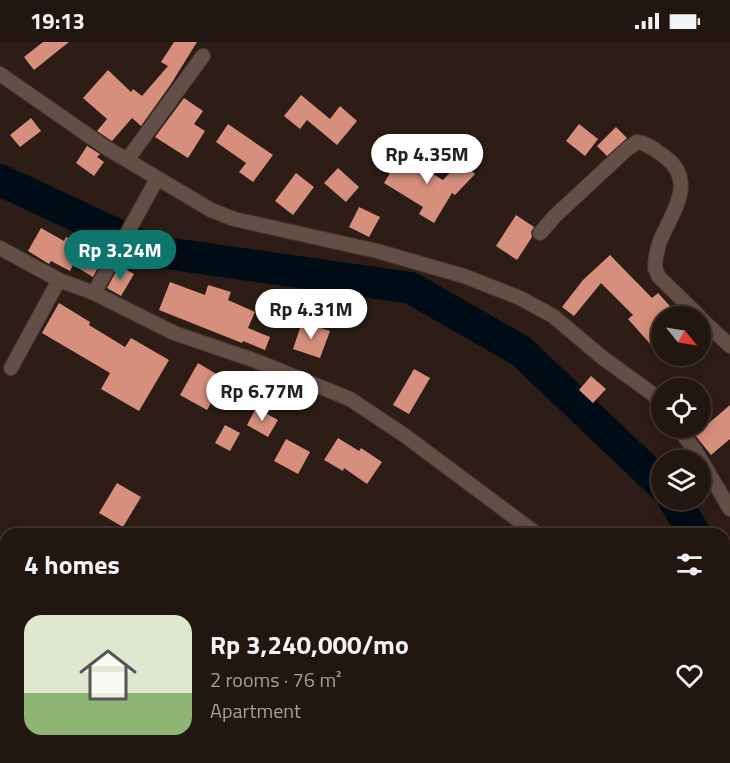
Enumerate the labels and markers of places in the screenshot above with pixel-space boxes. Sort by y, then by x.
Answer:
pin: Rp 4.35M [365,134,489,185]
pin: Rp 3.24M [58,230,182,281]
pin: Rp 4.31M [249,289,373,340]
pin: Rp 6.77M [200,371,324,422]

